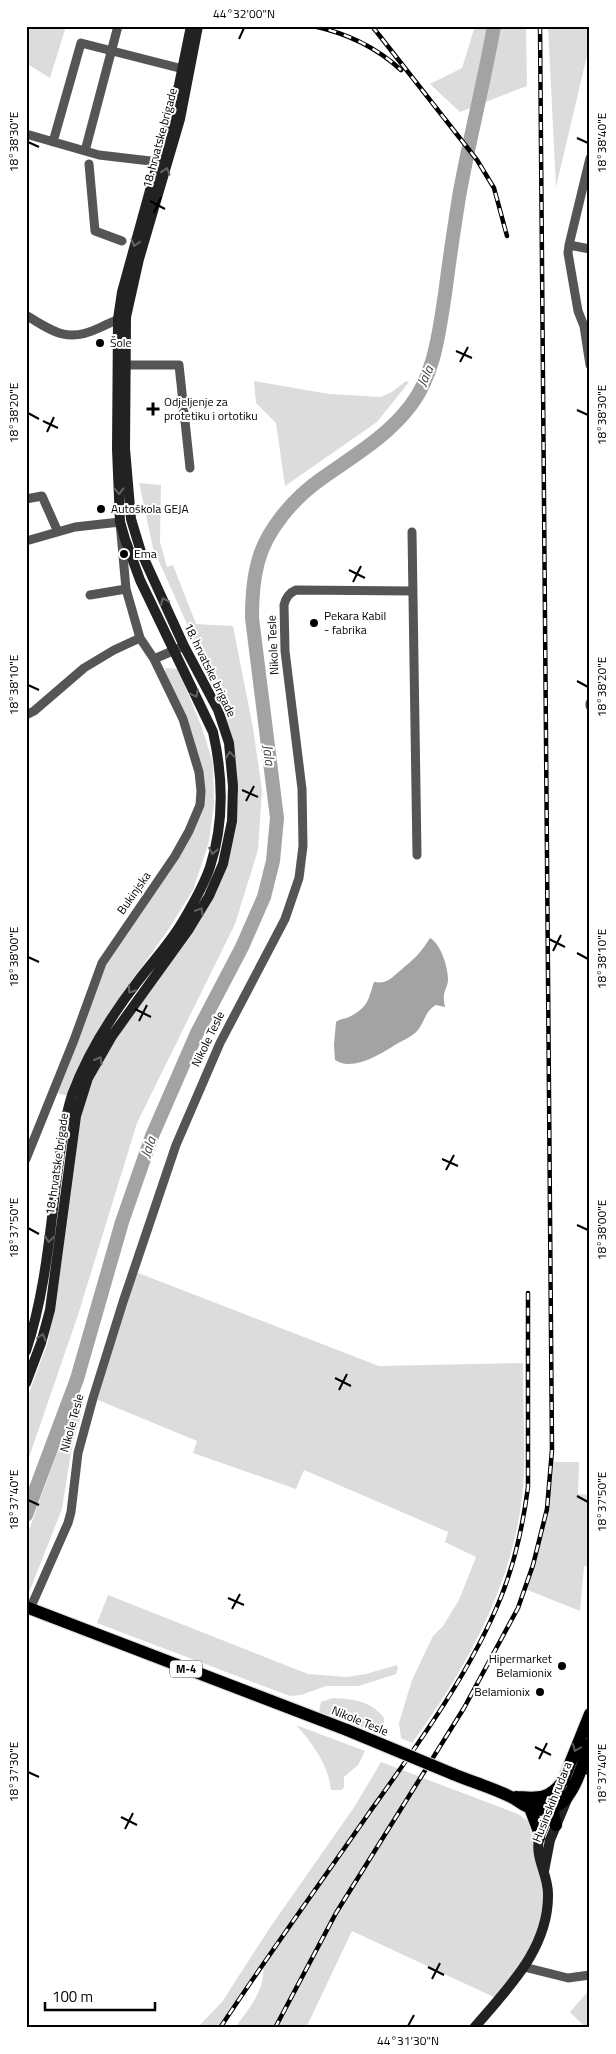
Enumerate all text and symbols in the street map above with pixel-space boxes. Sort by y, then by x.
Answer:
text: 44°32'00"N [213,4,275,23]
street label: 18. hrvatske brigade [137,86,182,190]
text: 18°38'30"E [4,111,23,172]
text: 18°38'40"E [592,112,611,173]
one-way arrow [161,168,171,176]
one-way arrow [130,238,140,246]
place label: Šole [110,333,132,352]
marker: Šole [94,337,106,349]
water label: Jala [411,361,439,390]
text: 18°38'20"E [4,382,23,443]
text: 18°38'30"E [592,384,611,445]
place label: Odjeljenje za protetiku i ortotiku [164,392,258,425]
marker: Odjeljenje za protetiku i ortotiku [146,402,160,416]
one-way arrow [113,487,124,495]
place label: Autoškola GEJA [111,499,189,518]
marker: Autoškola GEJA [95,503,107,515]
place label: Ema [134,544,157,563]
marker: Ema [118,548,130,560]
one-way arrow [159,597,170,606]
place label: Pekara Kabil - fabrika [324,606,386,639]
street label: Nikole Tesle [261,615,284,675]
marker: Pekara Kabil - fabrika [308,617,320,629]
street label: 18. hrvatske brigade [179,619,242,720]
text: 18°38'10"E [4,654,23,715]
text: 18°38'20"E [592,656,611,717]
one-way arrow [189,689,199,698]
water label: Jala [258,743,281,767]
one-way arrow [225,751,236,759]
one-way arrow [208,847,219,856]
street label: Bukinjska [112,867,155,918]
one-way arrow [193,908,203,917]
text: 18°38'00"E [4,926,23,987]
text: 18°38'10"E [592,928,611,989]
one-way arrow [129,984,137,993]
street label: Nikole Tesle [186,1008,229,1070]
one-way arrow [92,1056,102,1065]
street label: 18. hrvatske brigade [40,1112,73,1216]
water label: Jala [134,1133,161,1160]
text: 18°37'50"E [4,1197,23,1258]
text: 18°38'00"E [592,1199,611,1260]
one-way arrow [44,1236,55,1244]
one-way arrow [37,1334,47,1342]
street label: Nikole Tesle [55,1392,88,1454]
text: 18°37'40"E [4,1469,23,1530]
text: 18°37'50"E [592,1471,611,1532]
place label: Hipermarket Belamionix [489,1649,553,1682]
road number: M-4 [170,1660,202,1678]
marker: Hipermarket Belamionix [556,1660,568,1672]
place label: Belamionix [474,1682,531,1701]
marker: Belamionix [534,1686,546,1698]
street label: Nikole Tesle [329,1701,391,1741]
text: 18°37'30"E [4,1741,23,1802]
one-way arrow [572,1743,582,1752]
text: 18°37'40"E [592,1743,611,1804]
street label: Husinskih rudara [527,1759,576,1845]
scale bar [45,1979,155,2011]
text: 100 m [52,1985,93,2008]
text: 44°31'30"N [377,2031,439,2050]

